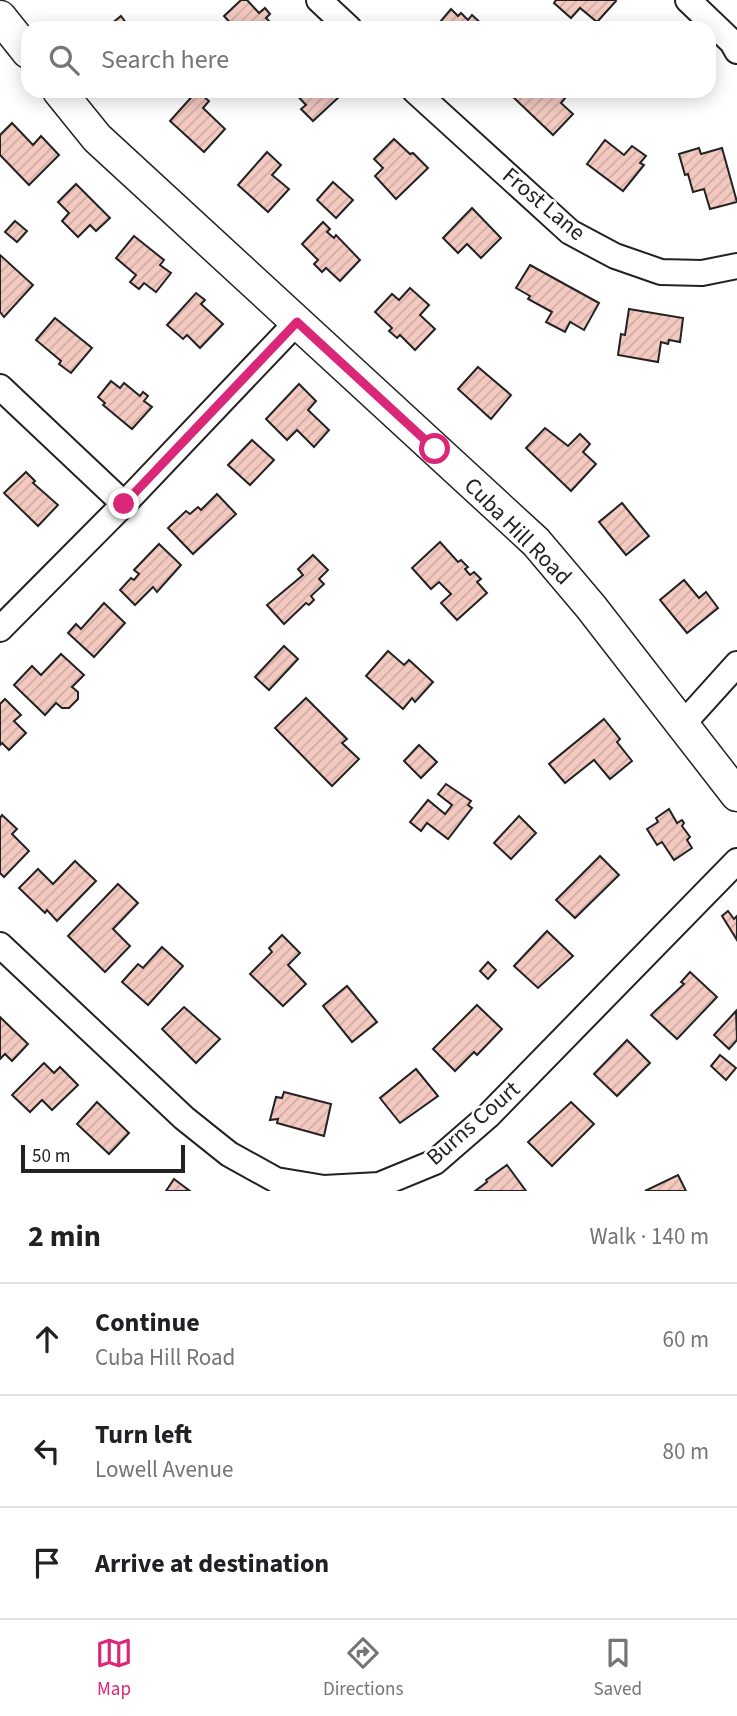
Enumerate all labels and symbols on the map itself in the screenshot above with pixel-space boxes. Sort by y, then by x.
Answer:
street label: Frost Lane [495,159,593,249]
route start [419,433,450,464]
street label: Cuba Hill Road [457,470,579,592]
route end [108,488,139,519]
street label: Burns Court [419,1073,527,1173]
scale bar [21,1142,186,1174]

